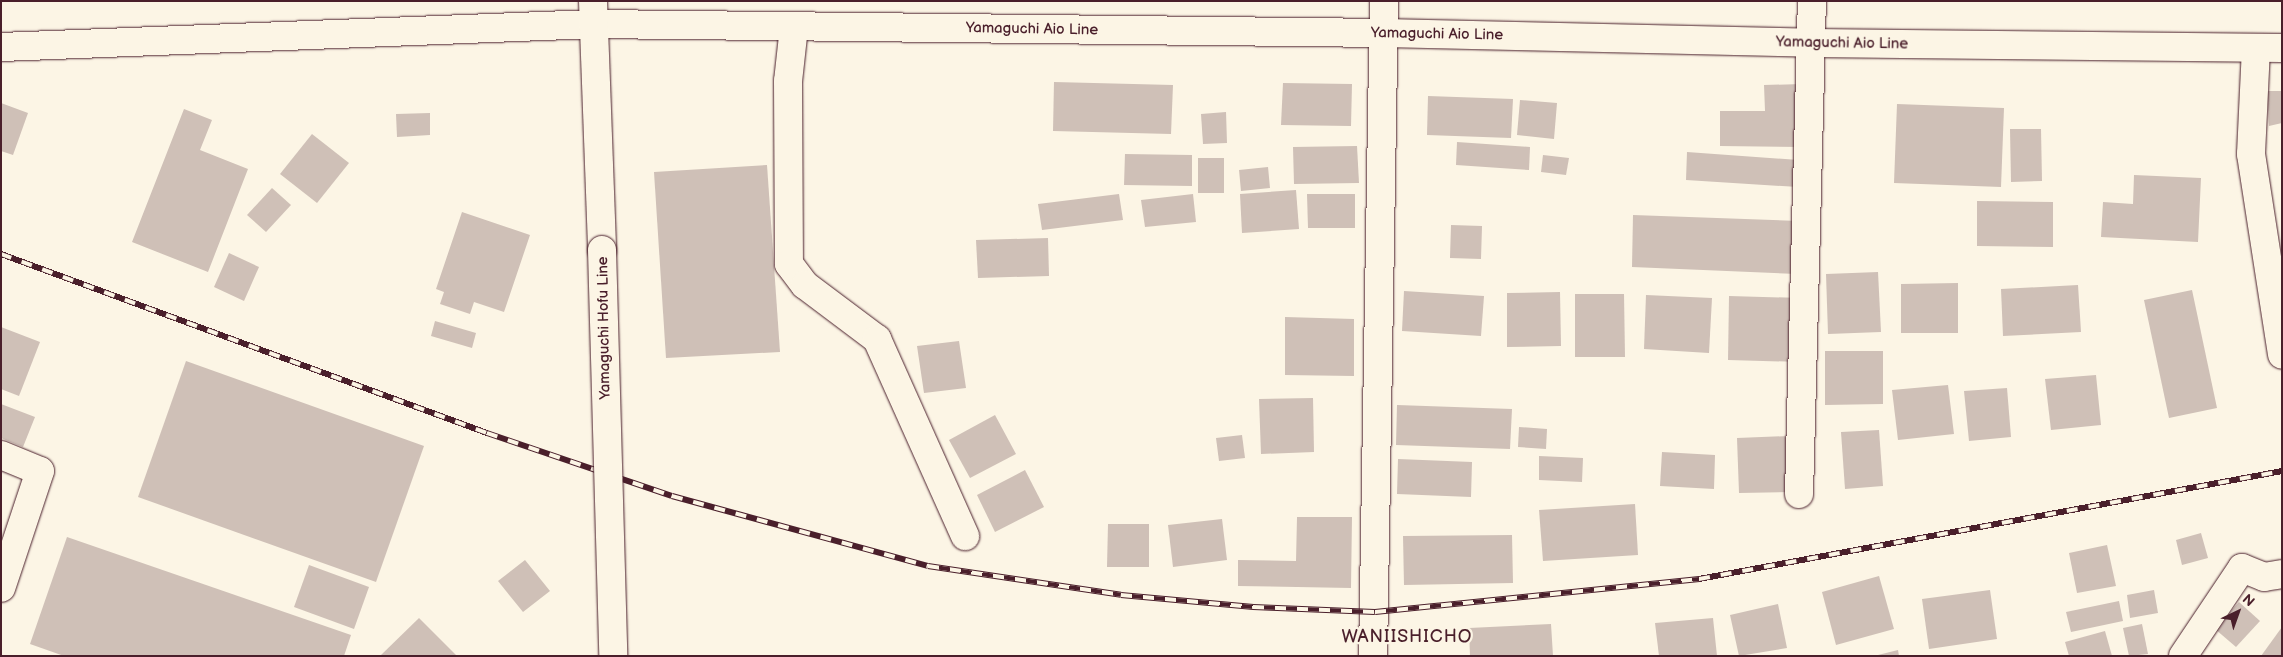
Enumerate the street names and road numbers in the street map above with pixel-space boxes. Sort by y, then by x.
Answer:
street label: Yamaguchi Aio Line [966,19,1098,39]
street label: Yamaguchi Aio Line [1371,24,1503,44]
street label: Yamaguchi Aio Line [1776,33,1908,53]
street label: Yamaguchi Hofu Line [594,256,614,400]

